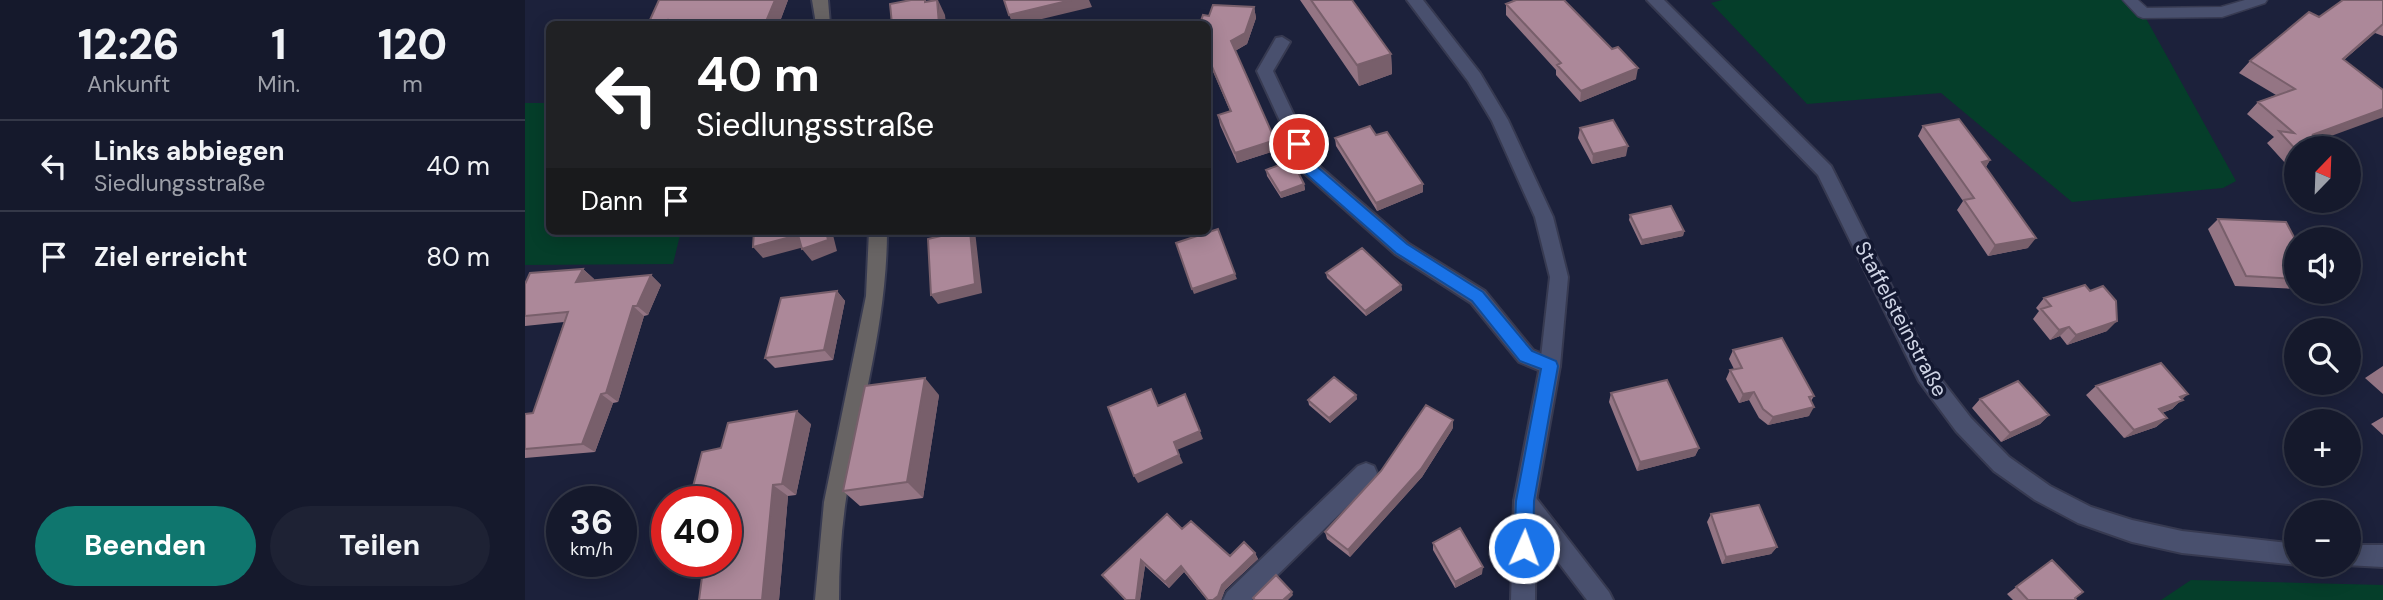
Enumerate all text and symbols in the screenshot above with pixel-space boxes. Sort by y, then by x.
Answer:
text: 12:26 [78,17,180,72]
text: 1 [271,17,286,72]
text: 120 [378,17,447,72]
text: 40 m [696,42,820,106]
icon: left [581,49,672,140]
text: Ankunft [87,69,170,99]
text: Min. [257,69,300,99]
text: m [402,69,423,99]
text: Siedlungsstraße [696,104,934,146]
pin [1269,114,1329,174]
icon: arrive [1280,125,1318,163]
text: Links abbiegen [94,134,284,168]
north arrow [2284,136,2361,214]
map controls [2284,136,2361,577]
icon: left [35,147,73,185]
text: 40 m [426,149,490,183]
text: Siedlungsstraße [94,168,265,198]
icon: arrive [657,182,695,220]
text: Dann [581,184,643,218]
button: sound [2284,227,2361,304]
street label: Staffelsteinstraße [1848,236,1954,402]
icon: arrive [35,238,73,276]
text: Ziel erreicht [94,240,247,274]
text: 80 m [426,240,490,274]
button: search [2284,318,2361,395]
button: + [2284,409,2361,486]
speed limit sign: 40 [651,486,742,577]
text: 36 [570,499,613,545]
button: − [2284,500,2361,577]
button: Beenden [35,506,256,586]
button: Teilen [270,506,490,586]
position arrow [1487,511,1561,585]
text: km/h [570,537,613,561]

